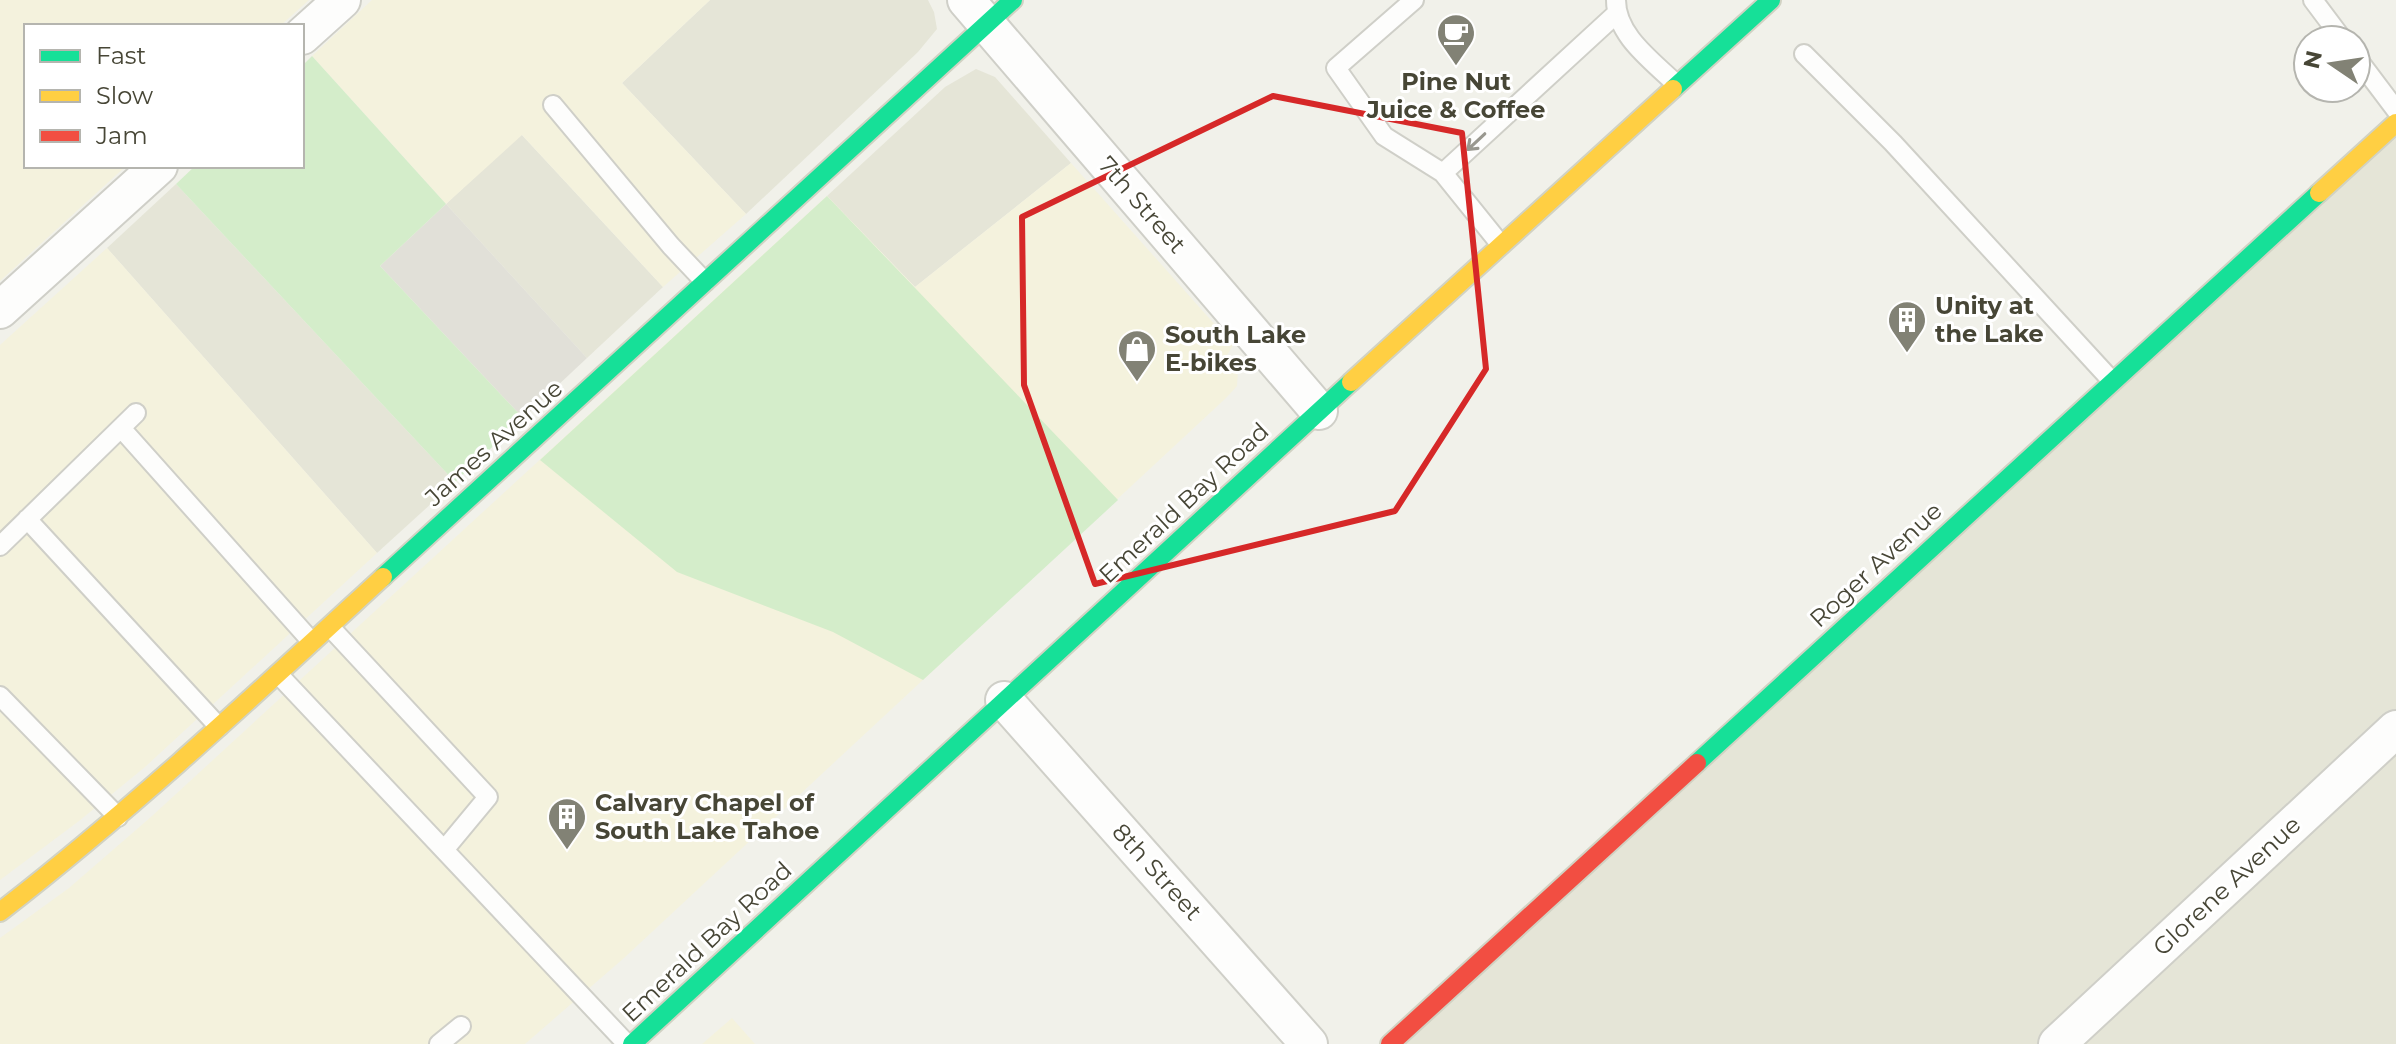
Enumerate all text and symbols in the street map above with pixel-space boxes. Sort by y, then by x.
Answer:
cafe icon: Pine Nut Juice & Coffee [1435,12,1477,67]
legend [24,24,304,168]
north arrow [2292,24,2372,104]
text: Fast [96,41,147,70]
text: N [2298,48,2328,71]
place label: Pine Nut Juice & Coffee [1366,67,1545,124]
text: Slow [96,81,153,110]
text: Jam [95,121,148,150]
one-way arrow [1466,133,1486,152]
street label: 7th Street [1093,150,1192,259]
place label: Unity at the Lake [1935,291,2044,348]
building icon: Unity at the Lake [1886,299,1928,354]
place label: South Lake E-bikes [1165,320,1306,377]
shop icon: South Lake E-bikes [1116,328,1158,383]
street label: James Avenue [418,373,568,513]
street label: Emerald Bay Road [1093,416,1275,589]
street label: Roger Avenue [1804,496,1948,633]
place label: Calvary Chapel of South Lake Tahoe [595,788,819,845]
building icon: Calvary Chapel of South Lake Tahoe [546,796,588,851]
street label: Glorene Avenue [2147,810,2307,962]
street label: 8th Street [1106,817,1209,926]
street label: Emerald Bay Road [616,855,798,1028]

